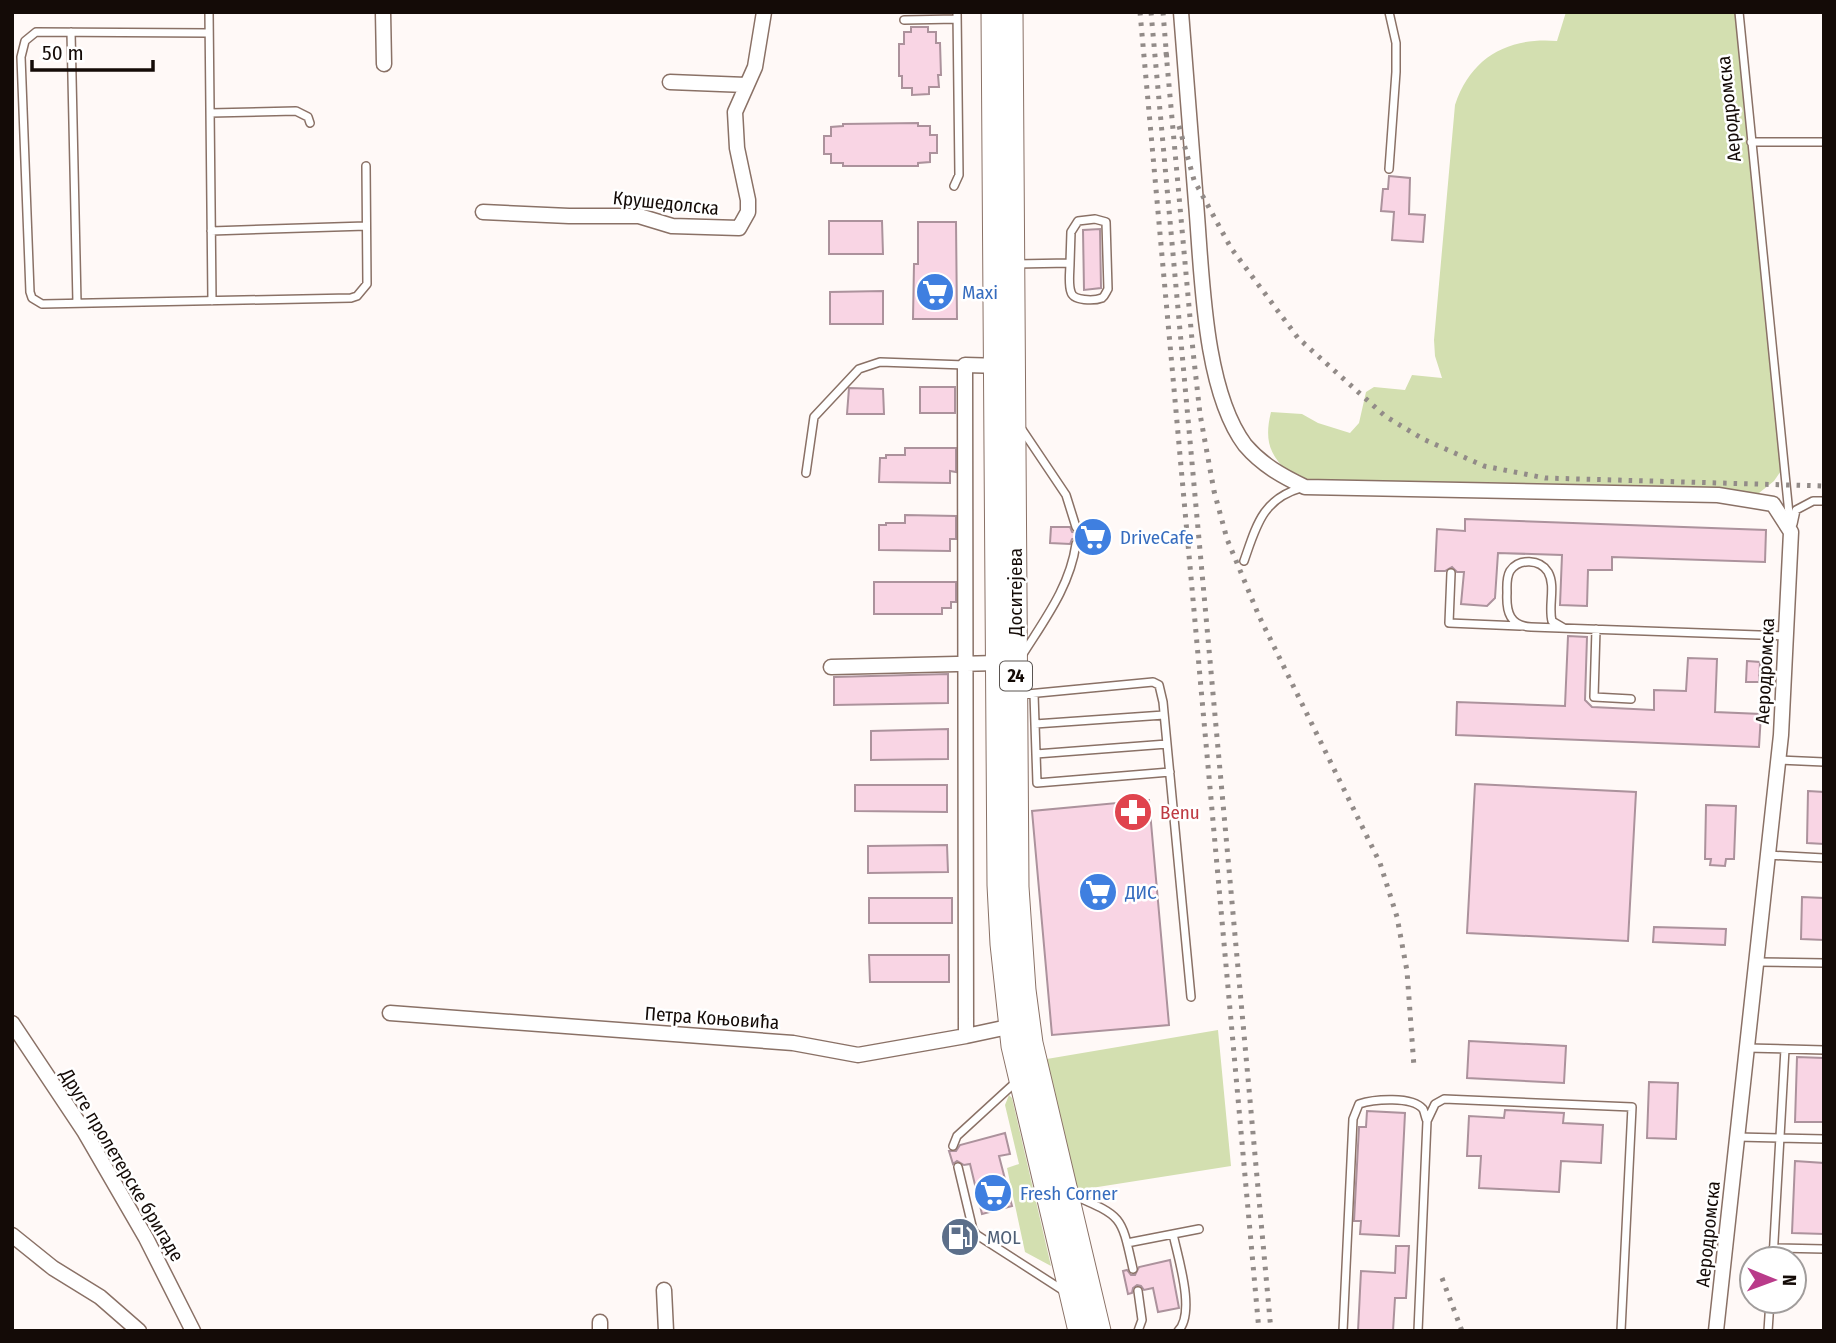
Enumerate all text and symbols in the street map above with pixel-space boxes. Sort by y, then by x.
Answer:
scale bar [32,28,152,72]
text: 50 m [42,40,84,66]
street label: Аеродромска [1712,55,1746,163]
street label: Крушедолска [612,186,720,220]
supermarket icon: Maxi [914,271,956,313]
place label: Maxi [962,281,998,304]
supermarket icon: DriveCafe [1072,516,1114,558]
place label: DriveCafe [1120,526,1194,549]
street label: Доситејева [1004,548,1027,637]
street label: Аеродромска [1751,617,1779,725]
road number: 24 [1000,662,1032,690]
pharmacy icon: Benu [1112,791,1154,833]
place label: Benu [1160,801,1200,824]
supermarket icon: ДИС [1077,871,1119,913]
place label: ДИС [1124,881,1157,904]
street label: Петра Коњовића [644,1002,780,1034]
street label: Друге пролетерске бригаде [55,1063,189,1266]
supermarket icon: Fresh Corner [972,1172,1014,1214]
street label: Аеродромска [1691,1180,1725,1288]
place label: Fresh Corner [1020,1182,1118,1205]
fuel station icon: MOL [939,1216,981,1258]
place label: MOL [987,1226,1021,1249]
north arrow [1738,1245,1808,1315]
text: N [1778,1274,1801,1286]

